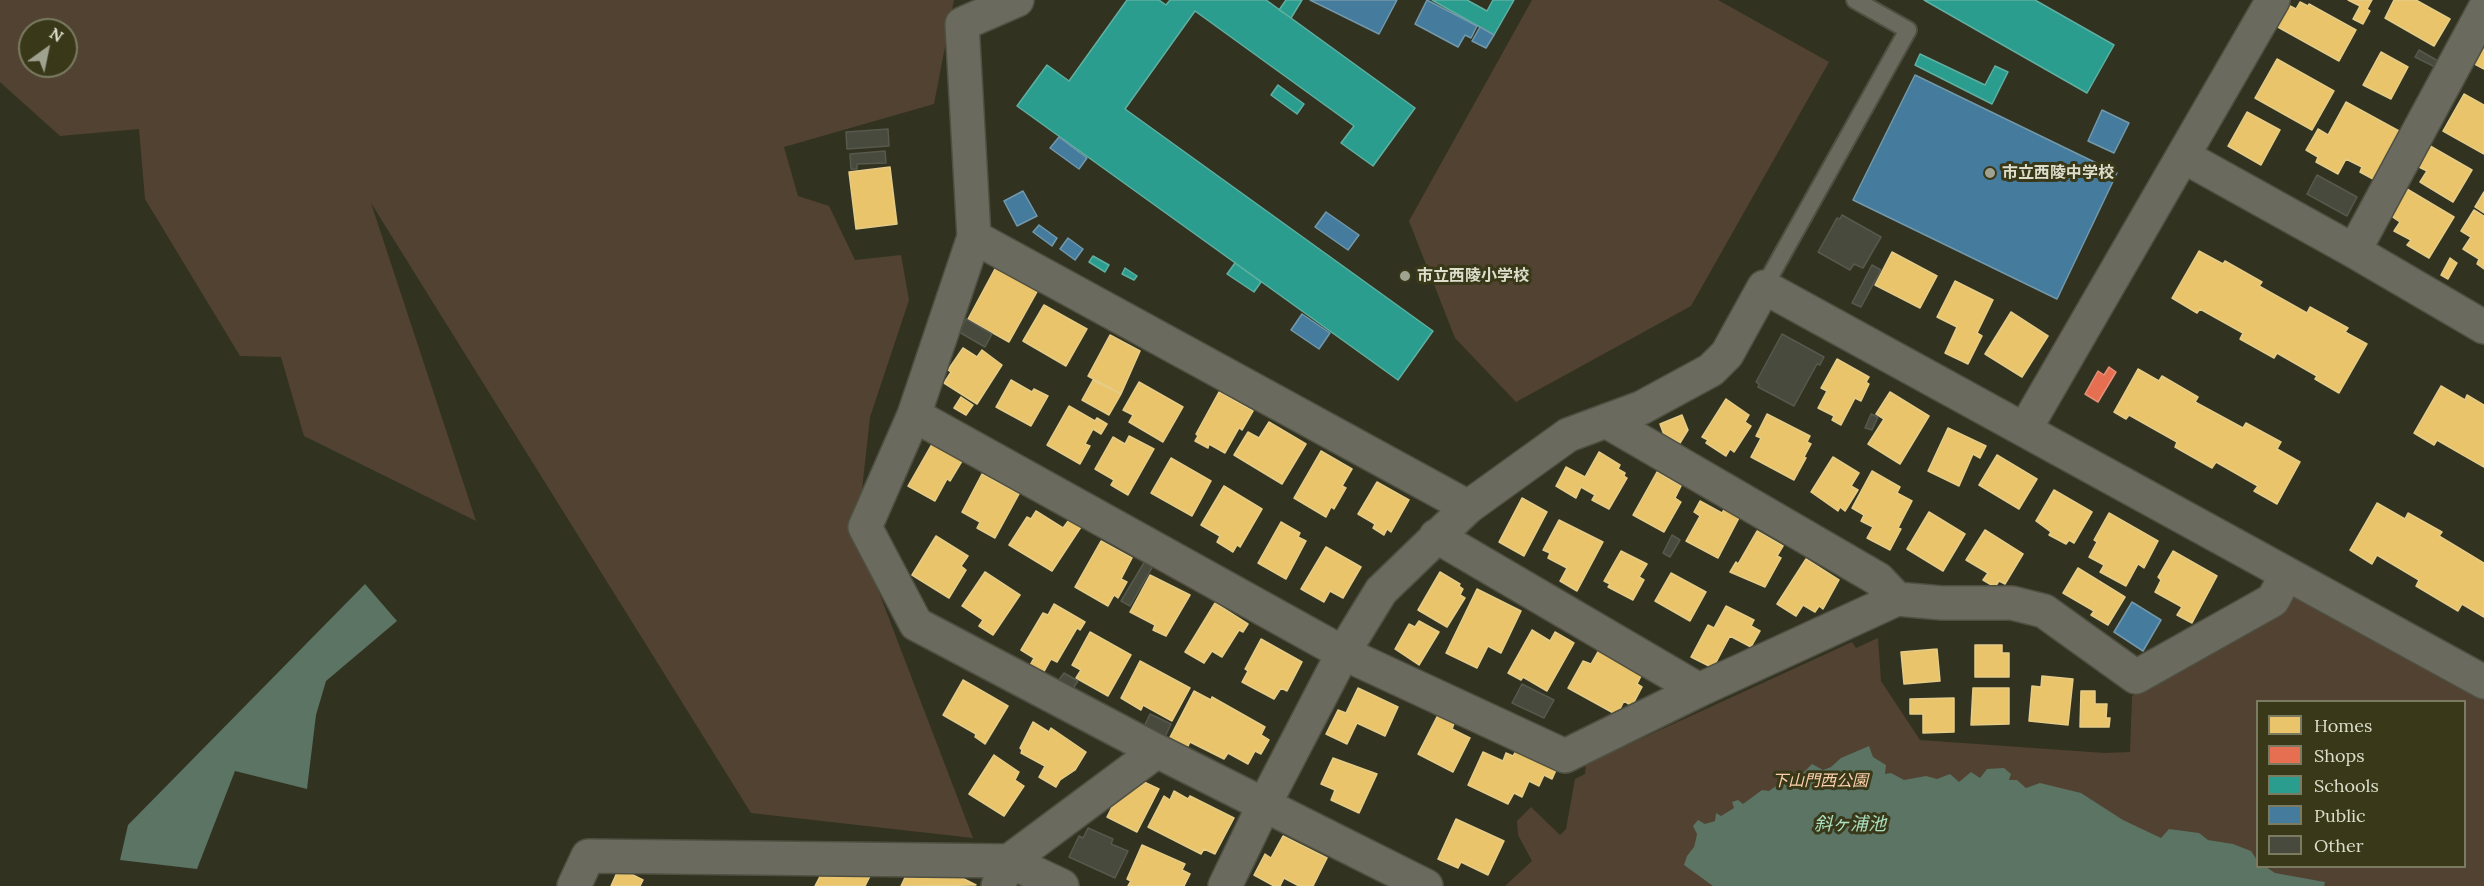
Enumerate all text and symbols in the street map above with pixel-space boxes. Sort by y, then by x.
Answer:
north arrow [18,18,78,78]
text: N [46,23,67,46]
place label: 市立西陵中学校 [2002,163,2114,183]
marker: 市立西陵中学校 [1983,166,1997,180]
place label: 市立西陵小学校 [1417,266,1529,286]
marker: 市立西陵小学校 [1398,269,1412,283]
legend [2256,700,2466,868]
text: Homes [2314,714,2372,737]
text: Shops [2314,744,2365,767]
park label: 下山門西公園 [1772,771,1868,791]
text: Schools [2314,774,2379,797]
text: Public [2314,804,2366,827]
water label: 斜ヶ浦池 [1814,814,1886,836]
text: Other [2314,834,2364,857]

